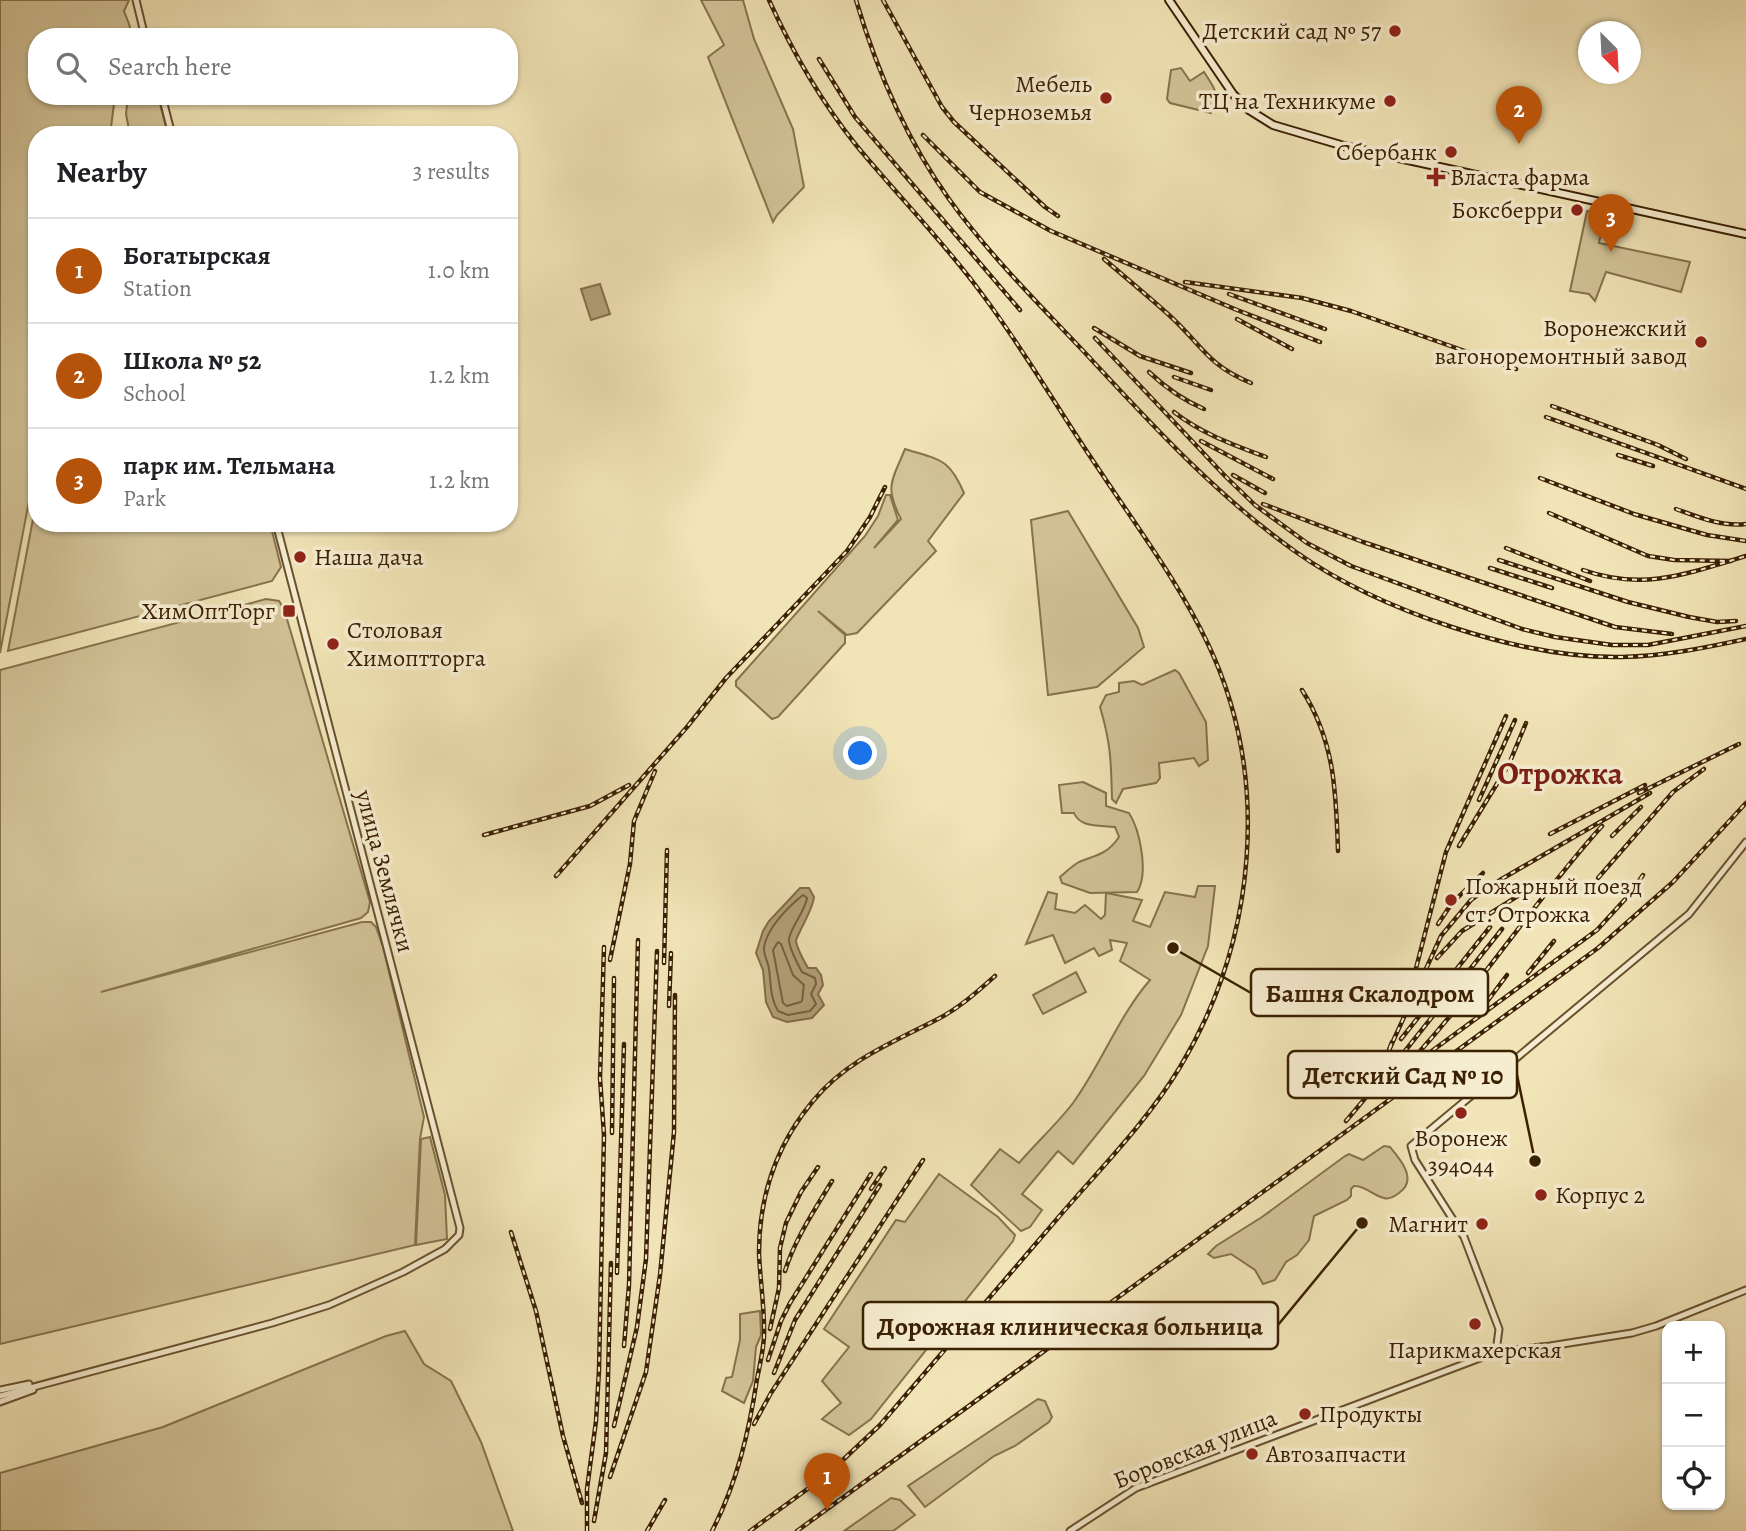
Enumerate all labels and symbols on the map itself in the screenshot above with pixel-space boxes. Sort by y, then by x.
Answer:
place label: Детский сад № 57 [1203,15,1382,47]
north arrow [1578,21,1641,84]
marker: Детский сад № 57 [1387,23,1403,39]
place label: Мебель Черноземья [969,68,1092,128]
place label: ТЦ на Техникуме [1199,85,1376,117]
pin: 2 [1496,86,1542,144]
marker: Мебель Черноземья [1098,90,1114,106]
marker: ТЦ на Техникуме [1382,93,1398,109]
place label: Сбербанк [1336,136,1437,168]
marker: Сбербанк [1443,144,1459,160]
place label: Власта фарма [1450,161,1590,193]
marker: Власта фарма [1428,169,1444,185]
place label: Боксберри [1451,194,1563,226]
pin: 3 [1588,194,1634,252]
marker: Боксберри [1569,202,1585,218]
place label: Воронежский вагоноремонтный завод [1434,312,1687,372]
marker: Воронежский вагоноремонтный завод [1693,334,1709,350]
place label: Наша дача [314,541,424,573]
marker: Наша дача [292,549,308,565]
place label: ХимОптТорг [142,595,275,627]
marker: ХимОптТорг [281,603,297,619]
place label: Столовая Химоптторга [347,614,486,674]
marker: Столовая Химоптторга [325,636,341,652]
your location [843,736,877,770]
district label: Отрожка [1497,751,1624,795]
street label: улица Землячки [348,785,422,956]
place label: Пожарный поезд ст. Отрожка [1465,870,1642,930]
marker: Пожарный поезд ст. Отрожка [1443,892,1459,908]
callout: Башня Скалодром [1251,969,1488,1016]
text: Башня Скалодром [1265,976,1475,1011]
callout: Детский Сад № 10 [1288,1051,1517,1098]
text: Детский Сад № 10 [1303,1058,1503,1093]
marker: Воронеж 394044 [1453,1105,1469,1121]
place label: Воронеж 394044 [1414,1122,1508,1182]
place label: Корпус 2 [1555,1179,1645,1211]
marker: Корпус 2 [1533,1187,1549,1203]
place label: Магнит [1388,1208,1468,1240]
marker: Магнит [1474,1216,1490,1232]
callout: Дорожная клиническая больница [863,1302,1278,1349]
text: Дорожная клиническая больница [877,1309,1264,1344]
marker: Парикмахерская [1467,1316,1483,1332]
place label: Парикмахерская [1388,1334,1562,1366]
place label: Продукты [1319,1398,1423,1430]
street label: Боровская улица [1108,1402,1282,1496]
marker: Продукты [1297,1406,1313,1422]
place label: Автозапчасти [1265,1438,1406,1470]
marker: Автозапчасти [1244,1446,1260,1462]
pin: 1 [804,1453,850,1511]

